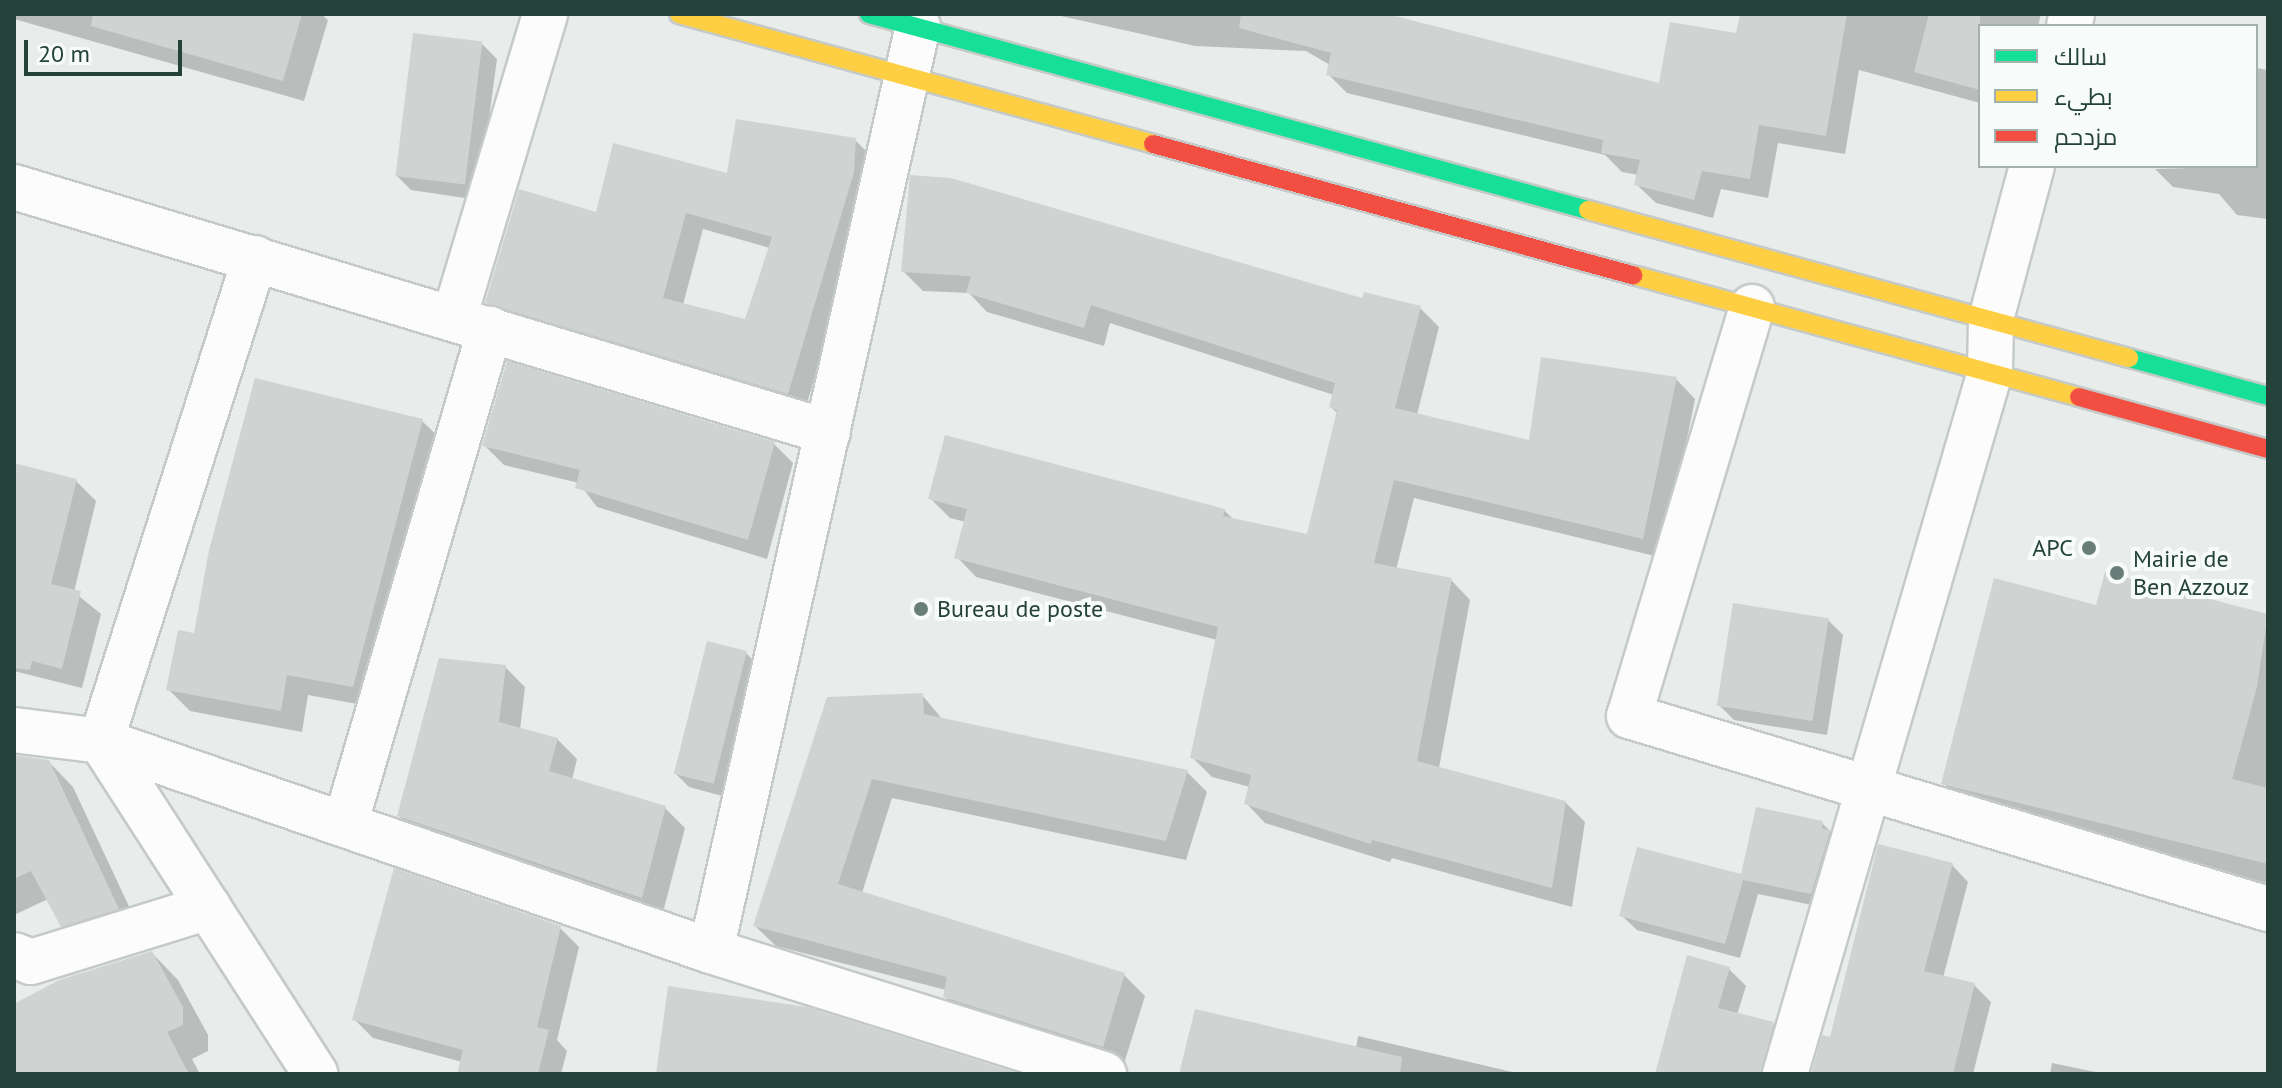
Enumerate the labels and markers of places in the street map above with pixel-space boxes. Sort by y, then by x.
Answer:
place label: APC [2032,534,2073,562]
marker: APC [2080,539,2098,557]
place label: Mairie de Ben Azzouz [2133,545,2250,601]
marker: Mairie de Ben Azzouz [2108,564,2126,582]
place label: Bureau de poste [937,595,1103,623]
marker: Bureau de poste [912,600,930,618]

